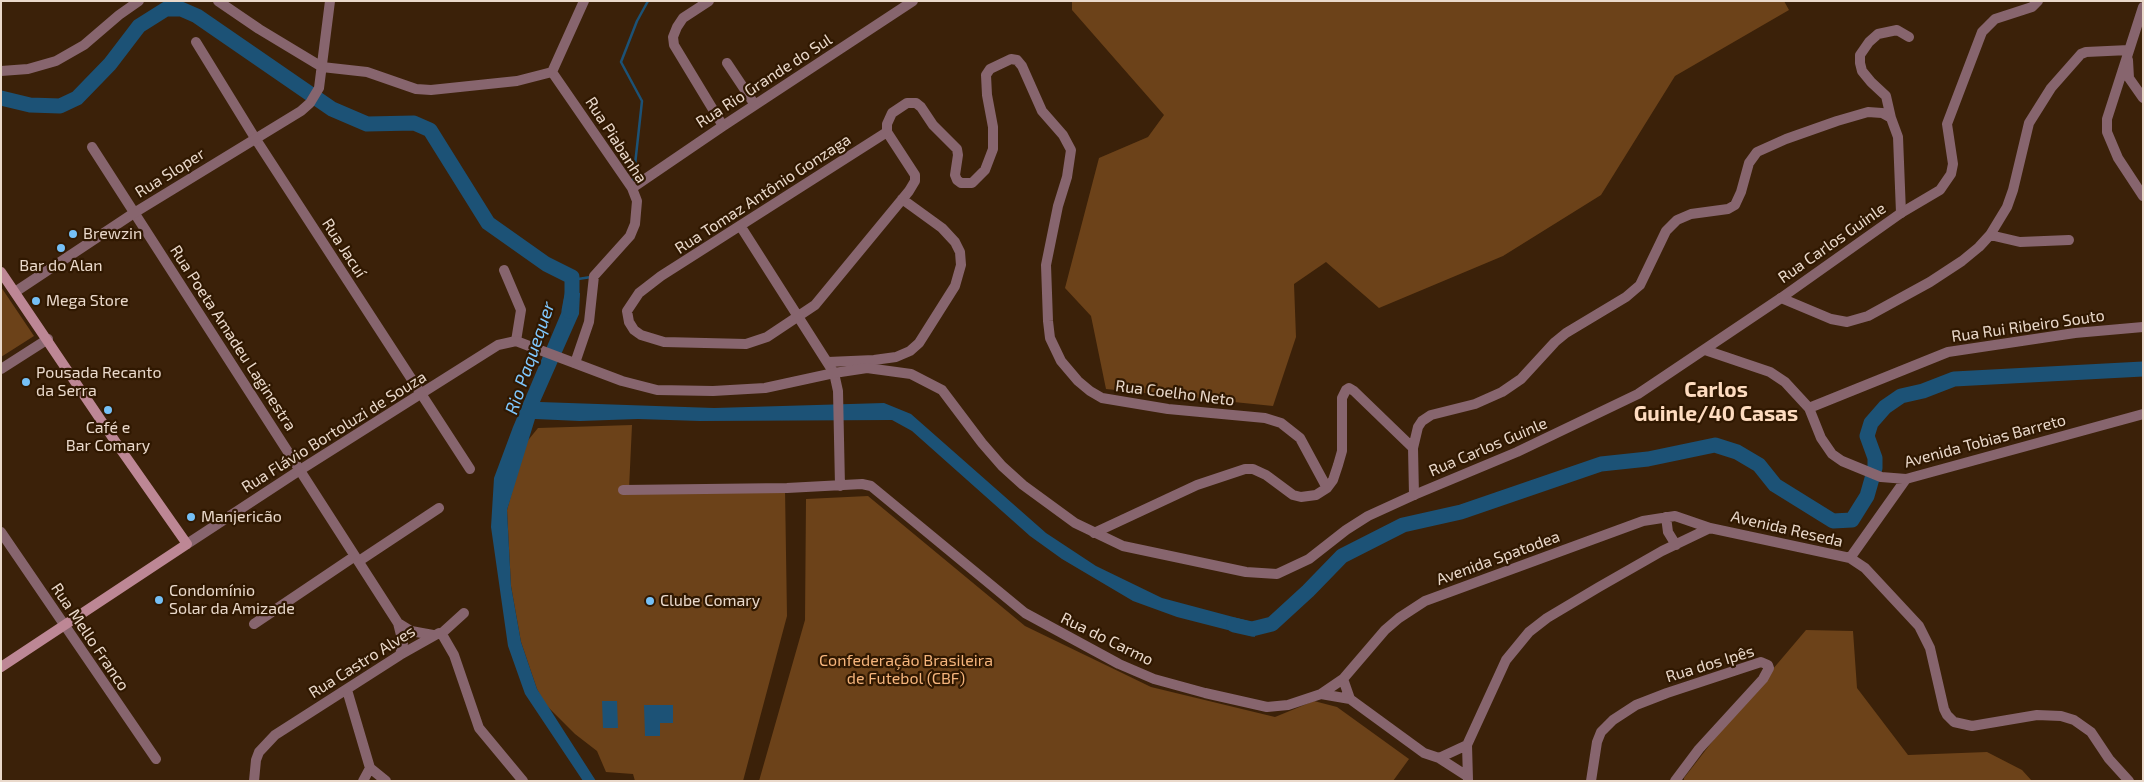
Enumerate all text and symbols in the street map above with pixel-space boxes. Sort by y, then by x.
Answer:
street label: Rua Rio Grande do Sul [692,30,836,132]
street label: Rua Piabanha [581,93,651,187]
street label: Rua Tomaz Antônio Gonzaga [671,130,855,258]
street label: Rua Sloper [132,144,208,202]
street label: Rua Carlos Guinle [1774,199,1890,287]
street label: Rua Jacuí [318,215,370,281]
place label: Brewzin [83,224,142,244]
marker: Brewzin [67,228,79,240]
marker: Bar do Alan [55,242,67,254]
street label: Rua Poeta Amadeu Laginestra [166,242,300,434]
place label: Bar do Alan [19,256,103,276]
place label: Mega Store [46,291,129,311]
marker: Mega Store [30,295,42,307]
water label: Rio Paquequer [501,299,559,417]
street label: Rua Rui Ribeiro Souto [1950,306,2106,346]
place label: Pousada Recanto da Serra [36,363,161,401]
street label: Rua Flávio Bortoluzi de Souza [238,367,430,497]
marker: Pousada Recanto da Serra [20,376,32,388]
street label: Rua Coelho Neto [1114,376,1236,410]
district label: Carlos Guinle/40 Casas [1634,377,1798,427]
marker: Café e Bar Comary [102,404,114,416]
street label: Avenida Tobias Barreto [1902,410,2068,472]
street label: Rua Carlos Guinle [1426,413,1550,481]
place label: Café e Bar Comary [66,418,150,456]
place label: Manjericão [201,507,282,527]
street label: Avenida Reseda [1729,507,1845,551]
marker: Manjericão [185,511,197,523]
street label: Avenida Spatodea [1434,527,1562,589]
street label: Rua Mello Franco [47,579,133,695]
place label: Condomínio Solar da Amizade [169,581,295,619]
place label: Clube Comary [660,591,760,611]
marker: Condomínio Solar da Amizade [153,594,165,606]
marker: Clube Comary [644,595,656,607]
street label: Rua do Carmo [1058,608,1156,670]
street label: Rua Castro Alves [305,622,419,702]
street label: Rua dos Ipês [1663,641,1757,687]
park label: Confederação Brasileira de Futebol (CBF) [819,651,993,689]

